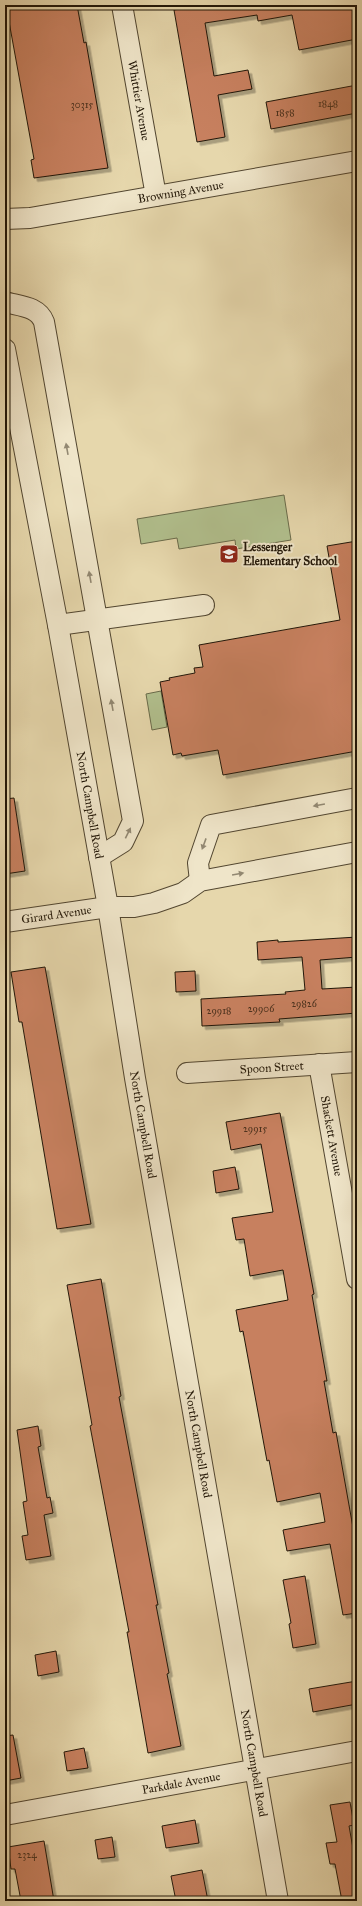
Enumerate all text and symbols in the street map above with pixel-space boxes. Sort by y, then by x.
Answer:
street label: Whittier Avenue [125,59,153,142]
house number: 1848 [318,98,338,110]
house number: 30315 [71,99,94,111]
house number: 1858 [275,107,295,119]
street label: Browning Avenue [137,177,225,206]
one-way arrow [64,443,70,456]
place label: Lessenger Elementary School [243,540,338,569]
school or university icon: Lessenger Elementary School [218,543,240,565]
one-way arrow [86,571,92,584]
one-way arrow [109,699,115,712]
street label: North Campbell Road [74,750,106,860]
one-way arrow [313,802,325,808]
one-way arrow [125,827,131,838]
one-way arrow [201,838,207,850]
one-way arrow [232,871,244,877]
street label: Girard Avenue [20,902,93,927]
house number: 29826 [291,998,318,1010]
house number: 29906 [248,1003,275,1015]
house number: 29918 [207,1005,231,1017]
street label: Spoon Street [239,1058,305,1077]
street label: North Campbell Road [127,1070,159,1180]
street label: Shackett Avenue [318,1095,346,1177]
house number: 29915 [243,1123,267,1135]
street label: North Campbell Road [182,1389,215,1499]
street label: North Campbell Road [238,1708,270,1818]
street label: Parkdale Avenue [141,1769,222,1797]
house number: 2324 [17,1849,37,1861]

